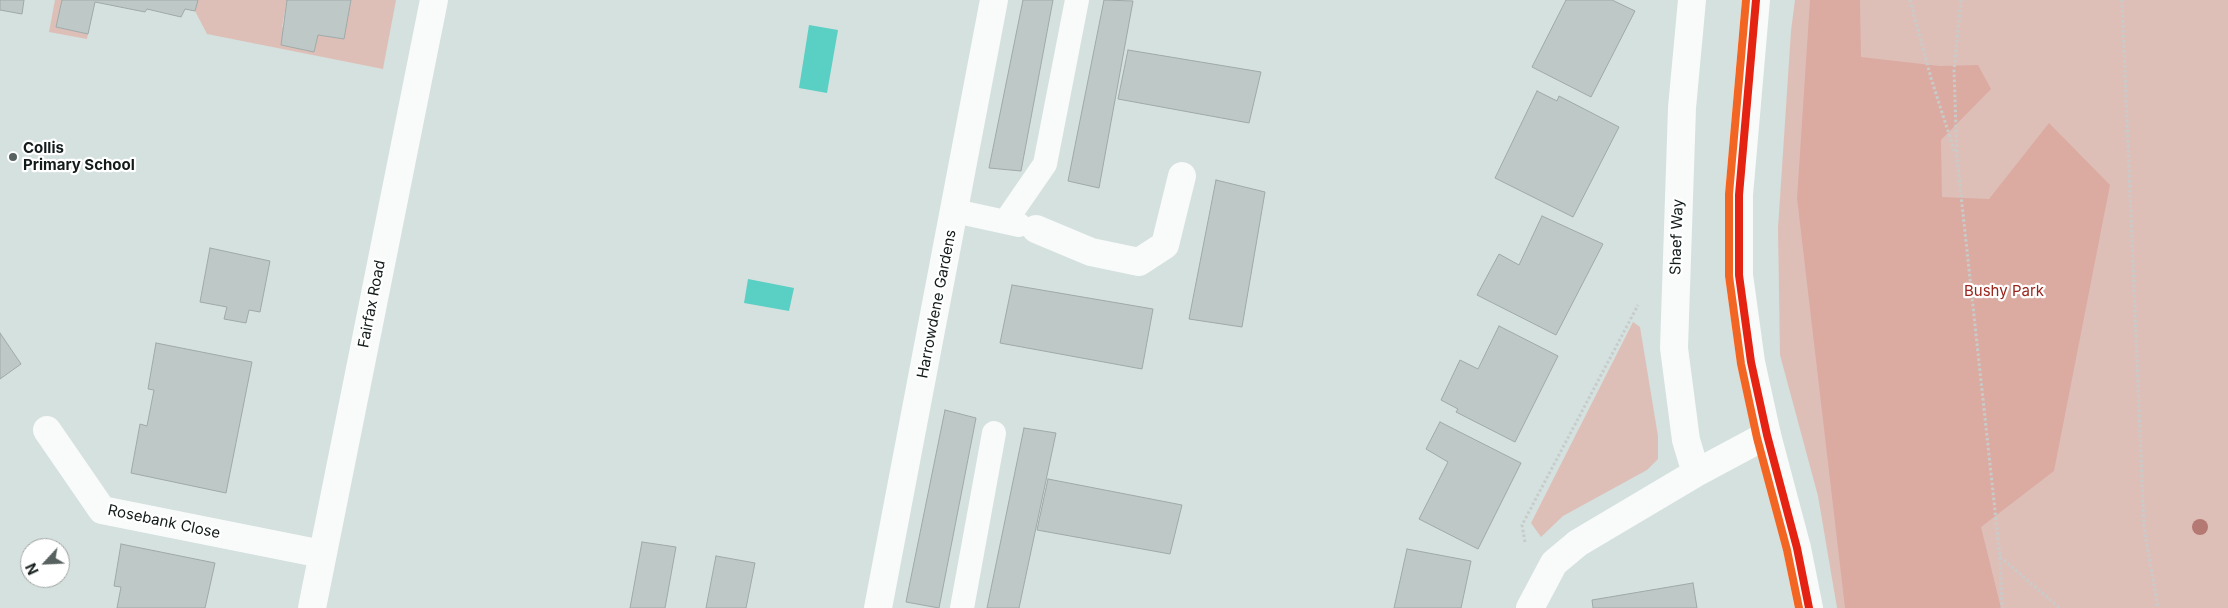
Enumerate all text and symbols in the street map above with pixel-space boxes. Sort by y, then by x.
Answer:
place label: Collis Primary School [23,139,135,174]
marker: Collis Primary School [7,151,19,163]
street label: Shaef Way [1667,199,1687,275]
street label: Harrowdene Gardens [914,228,960,380]
street label: Fairfax Road [355,259,389,349]
park label: Bushy Park [1964,282,2044,300]
street label: Rosebank Close [106,501,222,543]
north arrow [20,538,70,588]
text: N [22,561,42,578]

